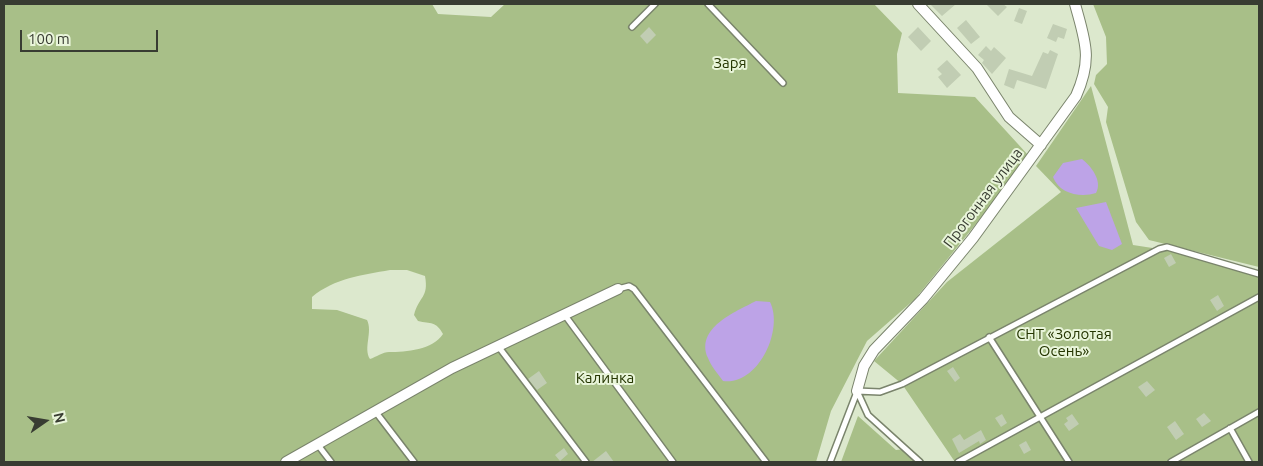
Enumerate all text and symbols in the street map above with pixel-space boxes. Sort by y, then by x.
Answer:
scale bar [22,20,160,52]
text: 100 m [28,30,70,47]
park label: Заря [714,54,746,72]
street label: Прогонная улица [940,144,1026,252]
park label: СНТ «Золотая Осень» [1016,325,1112,360]
park label: Калинка [576,369,634,387]
north arrow [20,396,70,446]
text: N [51,411,69,425]

